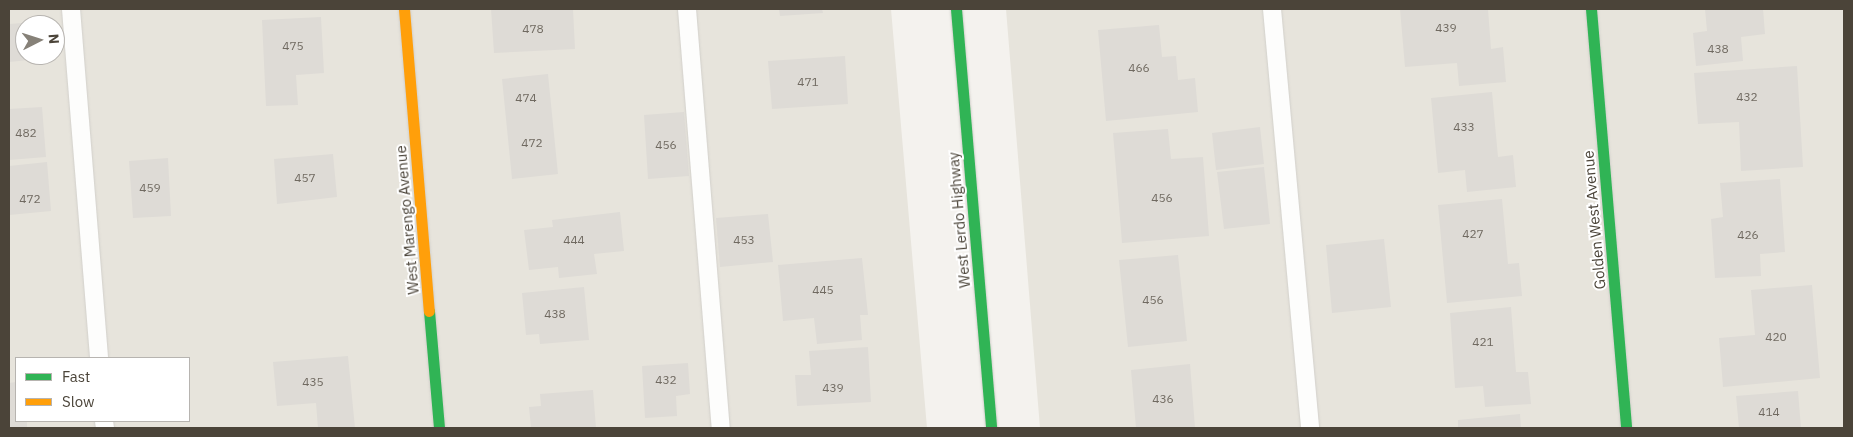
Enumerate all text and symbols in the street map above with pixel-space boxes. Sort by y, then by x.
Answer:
north arrow [15,15,65,65]
house number: 439 [1435,21,1457,35]
house number: 478 [522,22,544,36]
text: N [45,33,63,45]
house number: 475 [282,39,304,53]
house number: 438 [1707,42,1729,56]
house number: 466 [1128,61,1150,75]
house number: 471 [797,75,819,89]
house number: 432 [1736,90,1758,104]
house number: 474 [515,91,537,105]
house number: 433 [1453,120,1475,134]
house number: 482 [15,126,37,140]
house number: 472 [521,136,543,150]
house number: 456 [655,138,677,152]
street label: West Marengo Avenue [392,145,422,295]
street label: Golden West Avenue [1579,150,1609,290]
street label: West Lerdo Highway [944,151,974,289]
house number: 457 [294,171,316,185]
house number: 459 [139,181,161,195]
house number: 456 [1151,191,1173,205]
house number: 472 [19,192,41,206]
house number: 427 [1462,227,1484,241]
house number: 426 [1737,228,1759,242]
house number: 444 [563,233,585,247]
house number: 453 [733,233,755,247]
house number: 445 [812,283,834,297]
house number: 456 [1142,293,1164,307]
house number: 438 [544,307,566,321]
house number: 420 [1765,330,1787,344]
house number: 421 [1472,335,1494,349]
legend [15,357,190,422]
text: Fast [62,367,90,386]
house number: 432 [655,373,677,387]
house number: 435 [302,375,324,389]
house number: 439 [822,381,844,395]
text: Slow [62,392,95,411]
house number: 436 [1152,392,1174,406]
house number: 414 [1758,405,1780,419]

